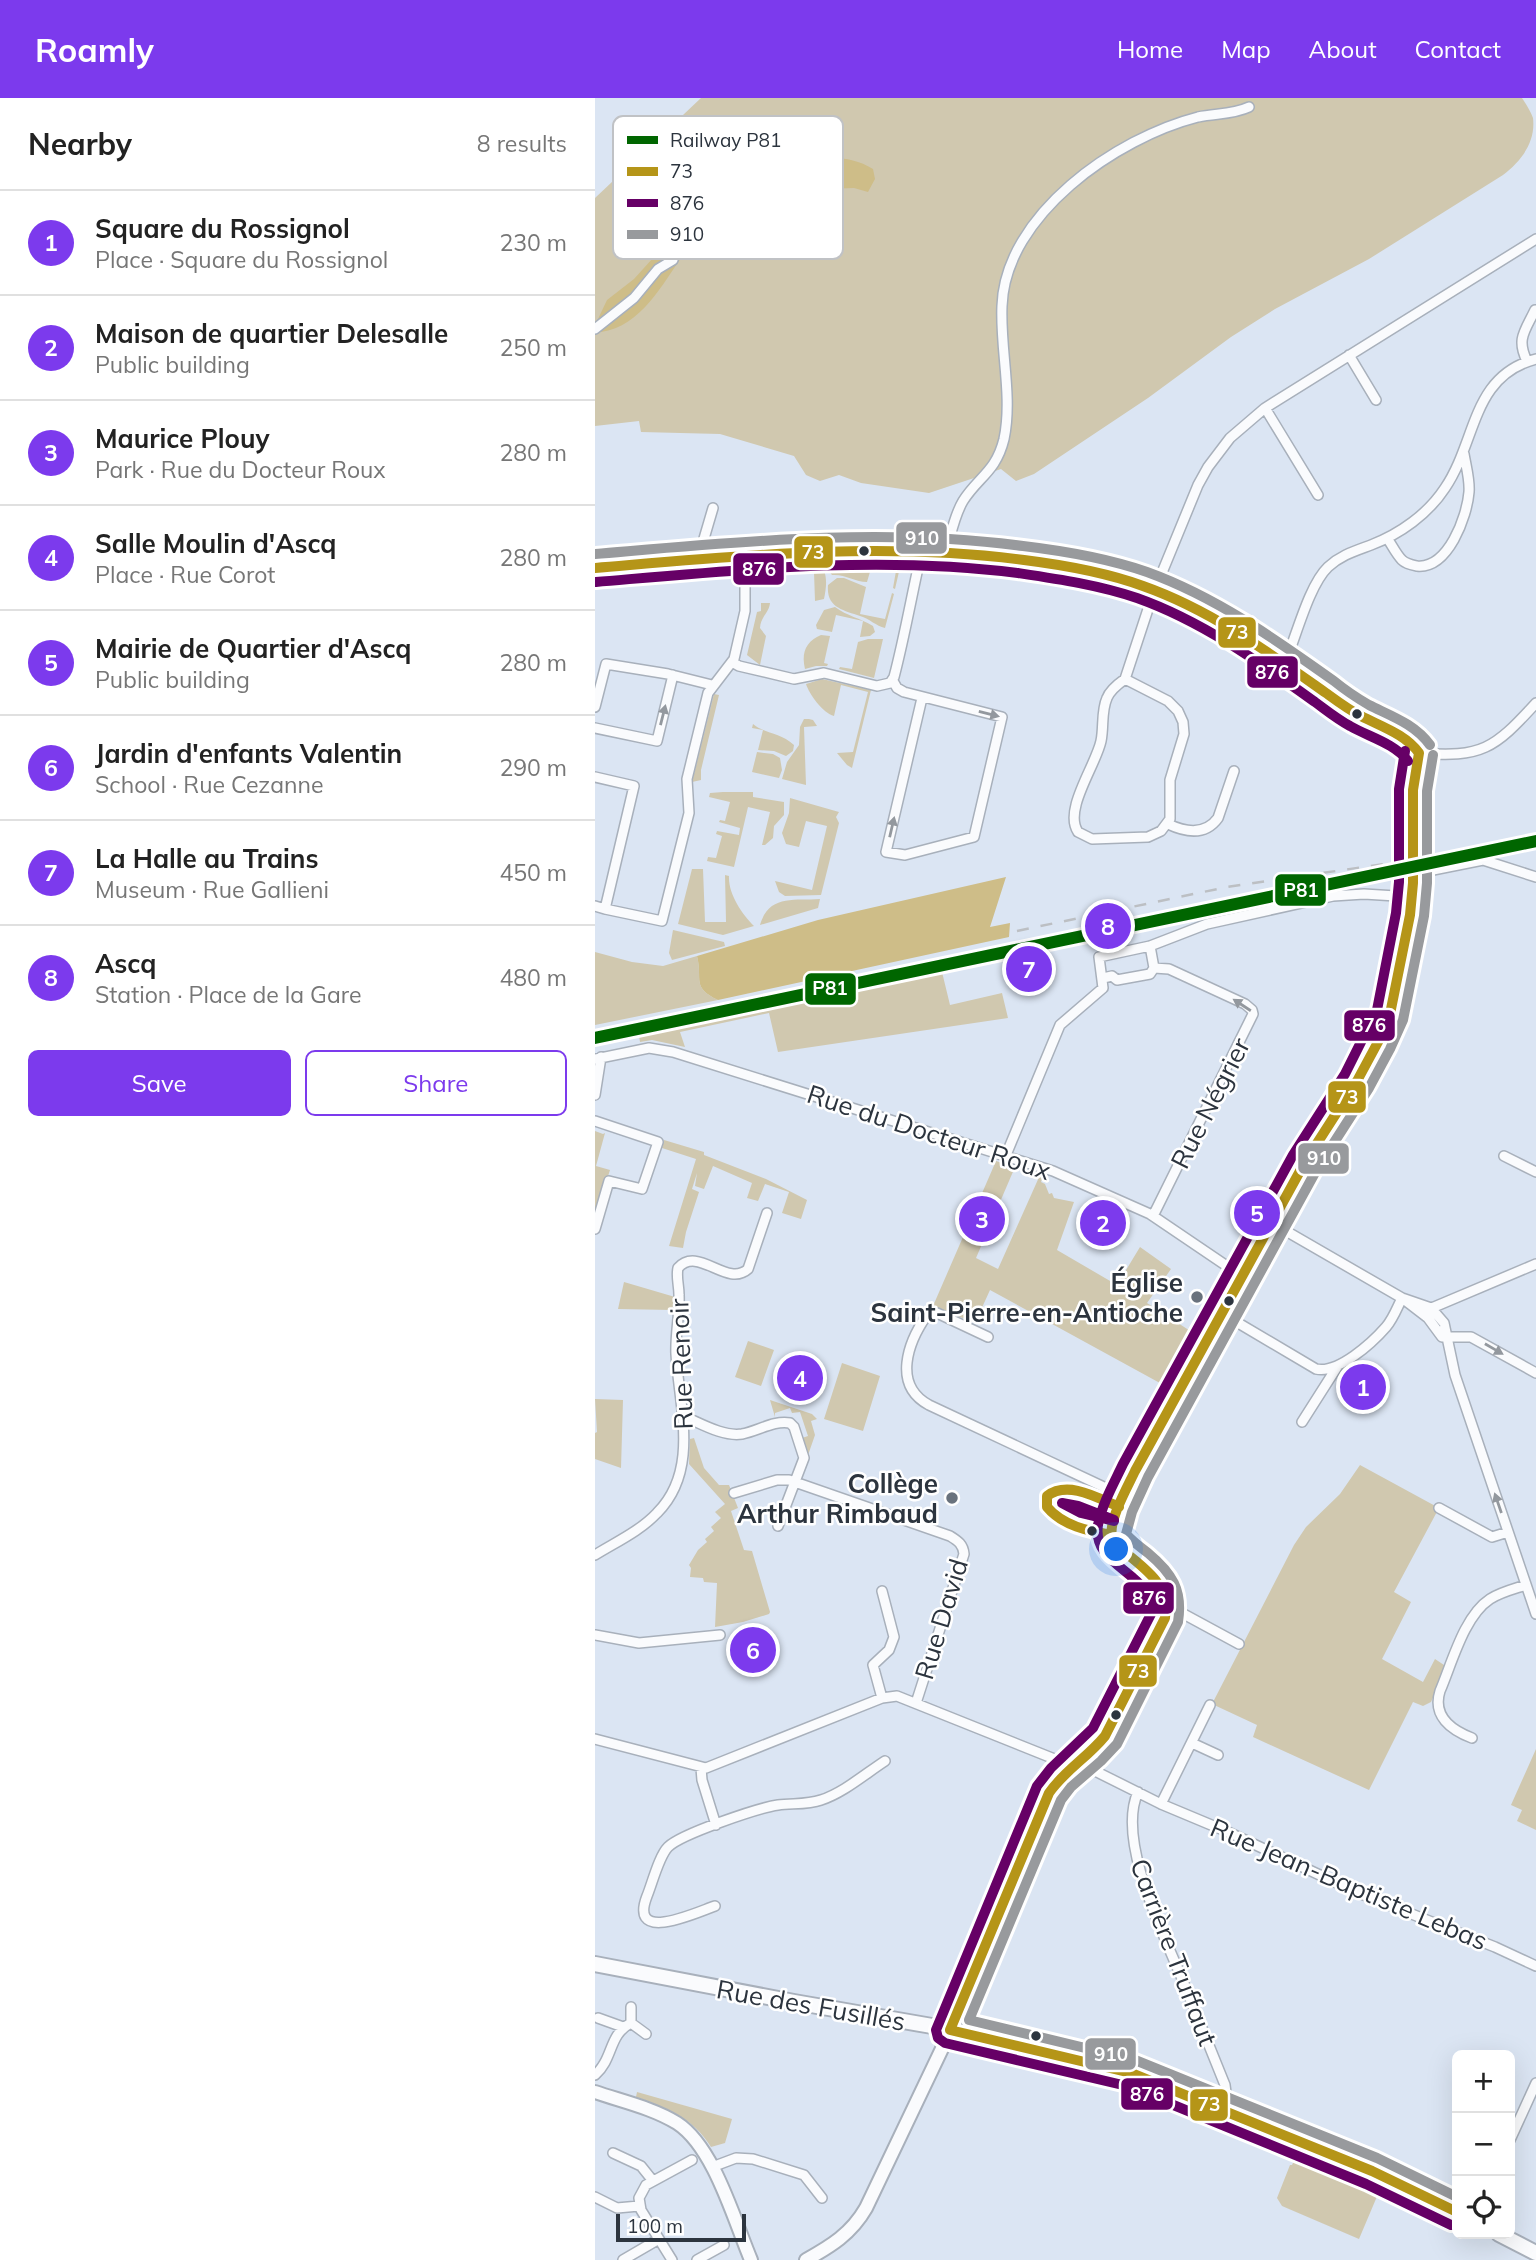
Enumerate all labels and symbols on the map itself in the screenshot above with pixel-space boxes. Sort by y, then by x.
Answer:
legend [613,116,843,259]
text: Railway P81 [670,128,781,152]
text: 73 [670,159,693,183]
text: 876 [670,191,704,215]
text: 910 [670,222,704,246]
line badge: 910 [895,521,948,555]
text: 910 [905,526,939,550]
line badge: 73 [793,535,834,569]
text: 73 [802,540,824,564]
unlabelled marker [857,544,871,558]
line badge: 876 [732,552,785,586]
text: 876 [742,557,776,581]
line badge: 73 [1217,616,1257,649]
text: 73 [1226,620,1248,644]
line badge: 876 [1246,655,1299,689]
text: 876 [1255,660,1289,684]
one-way arrow [658,704,669,726]
unlabelled marker [1350,707,1364,721]
one-way arrow [978,709,1000,720]
one-way arrow [886,816,897,838]
line badge: P81 [1274,873,1327,907]
text: P81 [1283,878,1319,902]
pin: 8 [1085,900,1131,952]
pin: 7 [1006,943,1052,995]
line badge: P81 [804,972,857,1006]
text: P81 [812,976,848,1000]
one-way arrow [1232,999,1252,1012]
line badge: 876 [1343,1009,1396,1042]
text: 876 [1352,1013,1386,1037]
street label: Rue Négrier [1163,1032,1257,1174]
street label: Rue du Docteur Roux [803,1077,1055,1187]
line badge: 73 [1327,1080,1367,1114]
text: 73 [1336,1085,1358,1109]
line badge: 910 [1297,1142,1350,1175]
text: 910 [1307,1146,1341,1170]
pin: 5 [1234,1187,1280,1239]
pin: 3 [959,1193,1005,1245]
pin: 2 [1080,1197,1126,1249]
place label: Église Saint-Pierre-en-Antioche [871,1266,1183,1329]
marker: Église Saint-Pierre-en-Antioche [1189,1289,1205,1305]
unlabelled marker [1222,1294,1236,1308]
street label: Rue Renoir [662,1297,700,1430]
one-way arrow [1484,1343,1503,1355]
pin: 4 [777,1352,823,1404]
pin: 1 [1340,1361,1386,1413]
place label: Collège Arthur Rimbaud [737,1467,938,1530]
marker: Collège Arthur Rimbaud [944,1490,960,1506]
one-way arrow [1492,1493,1503,1514]
unlabelled marker [1085,1524,1099,1538]
your location [1099,1532,1133,1566]
street label: Rue David [907,1555,975,1683]
line badge: 876 [1122,1581,1175,1615]
text: 876 [1132,1586,1166,1610]
pin: 6 [730,1624,776,1676]
line badge: 73 [1118,1654,1158,1688]
text: 73 [1127,1659,1149,1683]
unlabelled marker [1109,1708,1123,1722]
street label: Rue Jean-Baptiste Lebas [1206,1811,1492,1957]
street label: Carrière Truffaut [1123,1854,1225,2050]
street label: Rue des Fusillés [714,1972,908,2038]
unlabelled marker [1029,2029,1043,2043]
line badge: 910 [1084,2037,1137,2071]
text: 910 [1094,2042,1128,2066]
line badge: 876 [1120,2077,1174,2111]
text: 876 [1130,2082,1164,2106]
line badge: 73 [1189,2088,1229,2122]
text: 73 [1198,2092,1220,2116]
scale bar [616,2211,745,2243]

